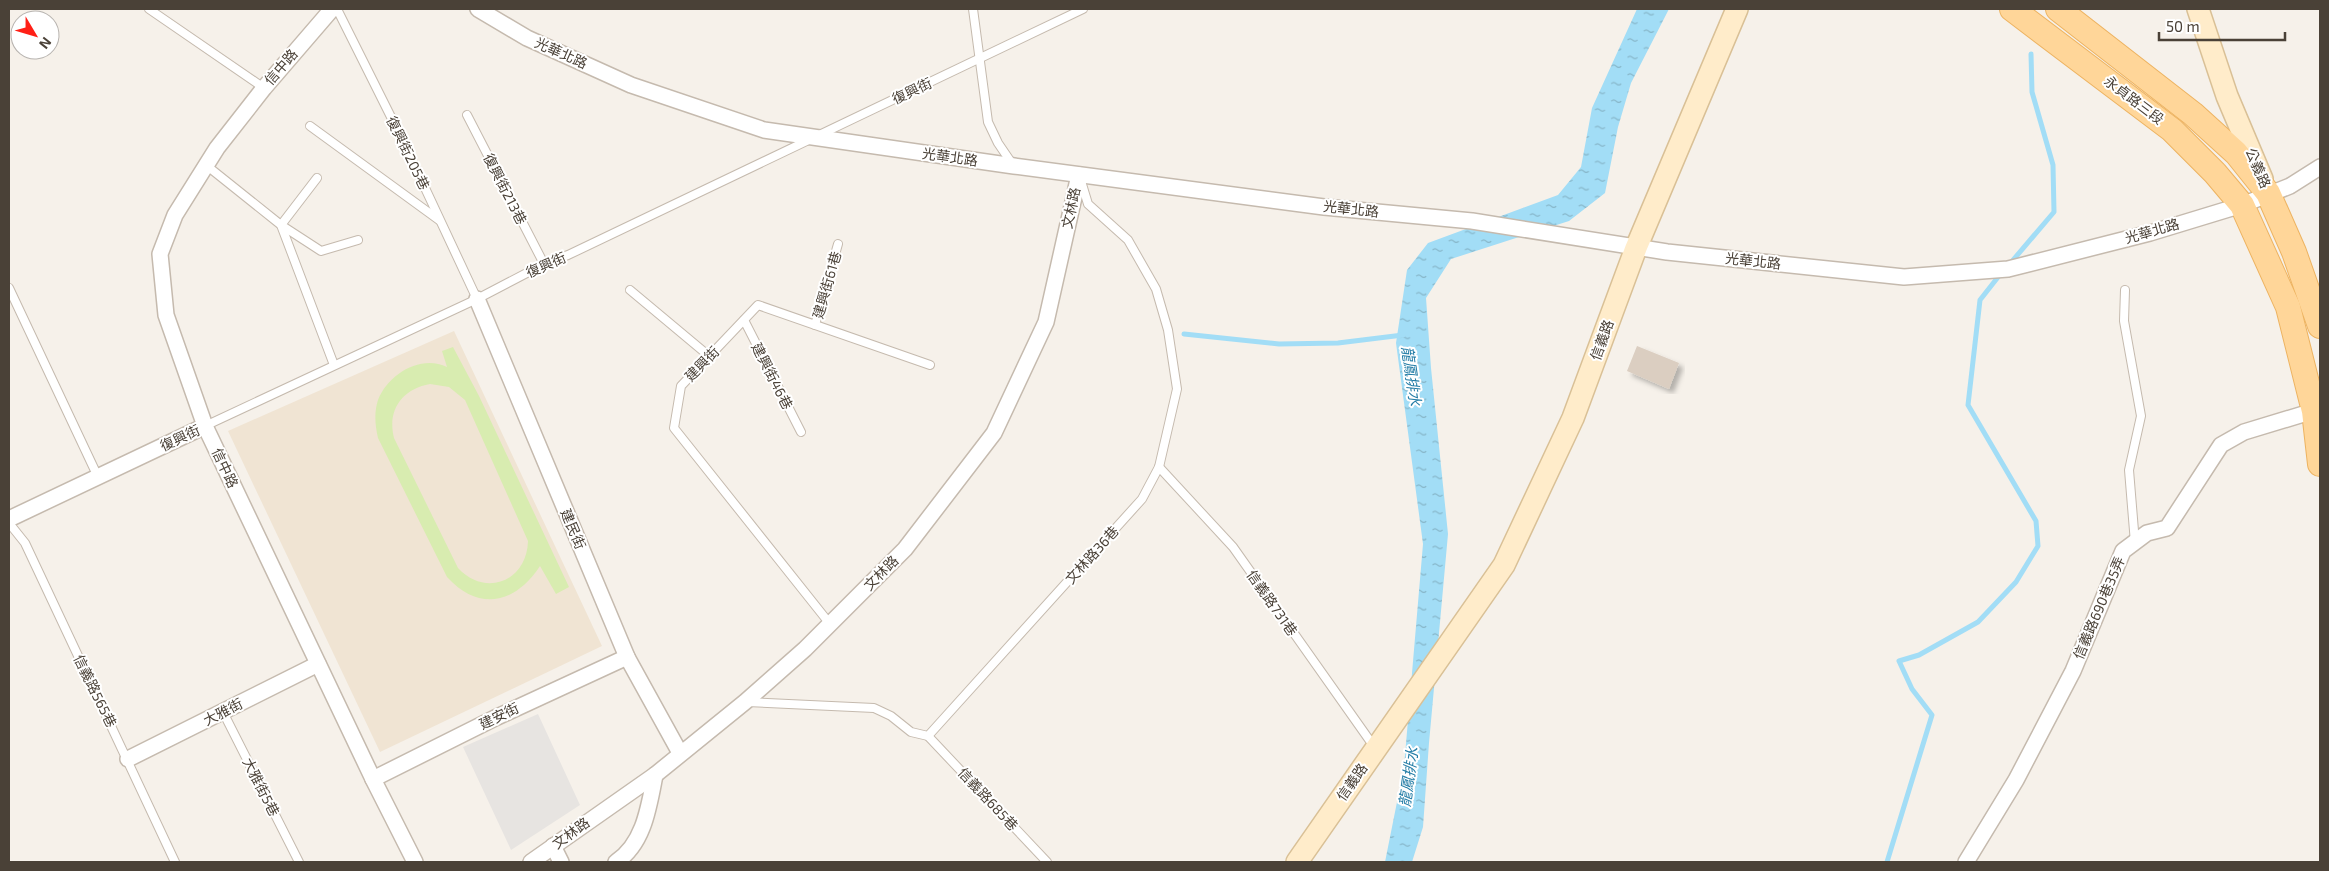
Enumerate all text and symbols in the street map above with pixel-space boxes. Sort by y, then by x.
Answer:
north arrow [10,10,60,60]
scale bar [2159,10,2285,42]
text: 50 m [2166,17,2200,35]
street label: 光華北路 [532,33,590,72]
text: N [36,34,55,53]
street label: 信中路 [260,45,301,88]
street label: 永貞路三段 [2101,72,2167,127]
street label: 復興街 [889,74,934,107]
street label: 復興街205巷 [383,113,434,192]
street label: 光華北路 [921,144,979,169]
street label: 公義路 [2242,145,2274,190]
street label: 復興街213巷 [480,151,531,227]
street label: 文林路 [1058,186,1083,230]
street label: 光華北路 [1322,197,1380,220]
street label: 光華北路 [2123,215,2181,246]
street label: 復興街 [523,248,568,281]
street label: 建興街61巷 [809,249,844,321]
street label: 光華北路 [1724,249,1782,272]
street label: 信義路 [1586,317,1617,362]
street label: 建興街46巷 [748,340,797,412]
street label: 建興街 [681,343,722,385]
water label: 龍鳳排水 [1399,345,1425,408]
street label: 復興街 [157,421,202,454]
street label: 信中路 [209,445,242,490]
street label: 建民街 [557,506,589,551]
street label: 文林路36巷 [1061,522,1122,587]
street label: 文林路 [860,552,902,594]
street label: 信義路690巷35弄 [2069,554,2128,662]
street label: 信義路731巷 [1243,566,1301,639]
street label: 信義路565巷 [70,652,120,730]
street label: 大雅街 [200,694,245,729]
street label: 建安街 [476,699,521,732]
water label: 龍鳳排水 [1395,745,1421,808]
street label: 大雅街5巷 [239,755,283,819]
street label: 信義路 [1333,760,1371,804]
street label: 信義路685巷 [955,764,1022,834]
street label: 文林路 [549,813,593,852]

